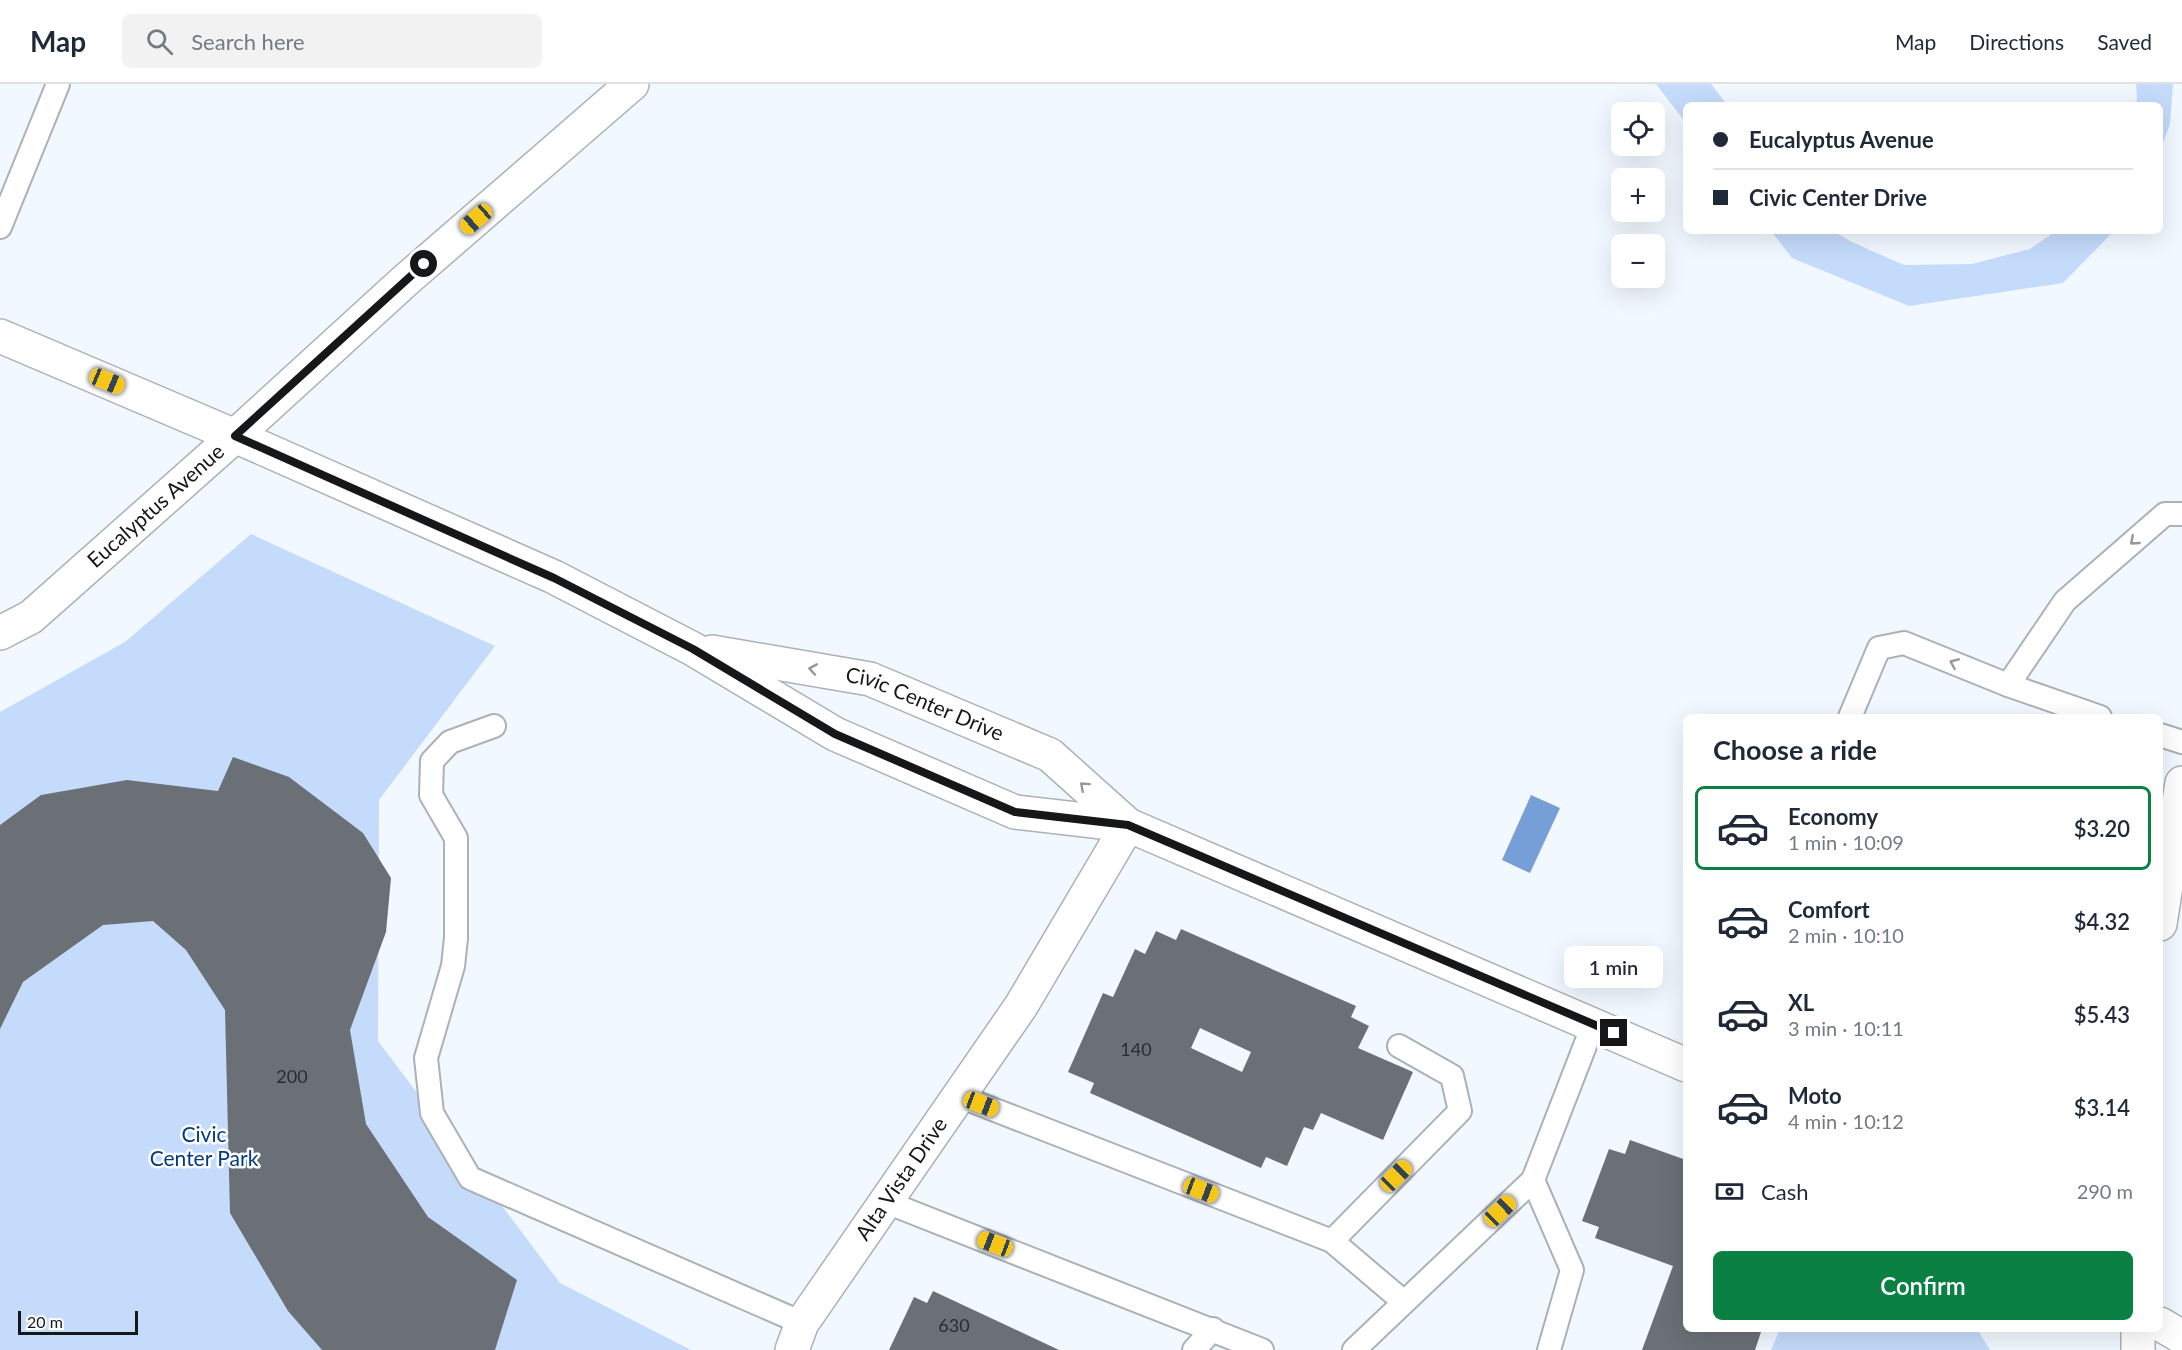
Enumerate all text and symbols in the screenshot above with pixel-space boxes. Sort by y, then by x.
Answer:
search box [122,14,542,68]
text: Map [30,24,86,58]
icon: search [143,25,176,58]
text: Search here [191,28,305,55]
text: Map [1895,29,1936,54]
text: Directions [1969,29,2064,54]
text: Saved [2097,29,2152,54]
map controls [1611,102,1665,288]
button: locate [1611,102,1665,156]
text: Eucalyptus Avenue [1749,126,1934,153]
button: + [1611,168,1665,222]
text: Civic Center Drive [1749,184,1927,211]
car [457,200,495,238]
button: − [1611,234,1665,288]
route start [410,250,437,277]
car [87,366,127,396]
street label: Eucalyptus Avenue [82,438,228,572]
one-way arrow [2129,534,2140,545]
one-way arrow [1949,658,1960,670]
street label: Civic Center Drive [844,661,1008,745]
one-way arrow [808,663,818,676]
text: Choose a ride [1713,733,1877,766]
one-way arrow [1081,782,1091,793]
icon: car [1716,801,1770,855]
text: Economy [1788,803,1878,830]
text: $3.20 [2074,815,2130,842]
text: 1 min · 10:09 [1788,830,1904,854]
icon: car [1716,894,1770,948]
text: Comfort [1788,896,1870,923]
text: $4.32 [2074,908,2130,935]
text: 2 min · 10:10 [1788,923,1904,947]
callout: 1 min [1564,946,1664,988]
text: 1 min [1589,955,1638,979]
icon: car [1716,987,1770,1041]
text: XL [1788,989,1814,1016]
text: $5.43 [2074,1001,2130,1028]
text: 3 min · 10:11 [1788,1016,1904,1040]
route end [1600,1019,1627,1046]
house number: 140 [1120,1038,1152,1060]
house number: 200 [276,1065,308,1087]
icon: car [1716,1080,1770,1134]
text: Moto [1788,1082,1842,1109]
car [961,1089,1001,1119]
text: $3.14 [2074,1094,2130,1121]
text: 4 min · 10:12 [1788,1109,1904,1133]
street label: Alta Vista Drive [849,1112,951,1244]
park label: Civic Center Park [150,1121,259,1170]
car [1377,1157,1415,1195]
car [1181,1175,1221,1205]
icon: cash [1713,1175,1746,1208]
text: Cash [1761,1178,1808,1205]
text: 290 m [2077,1179,2133,1203]
car [1481,1192,1519,1230]
car [975,1229,1015,1259]
button: Confirm [1713,1251,2133,1320]
scale bar [18,1308,138,1336]
text: 20 m [27,1312,63,1331]
house number: 630 [938,1314,970,1336]

